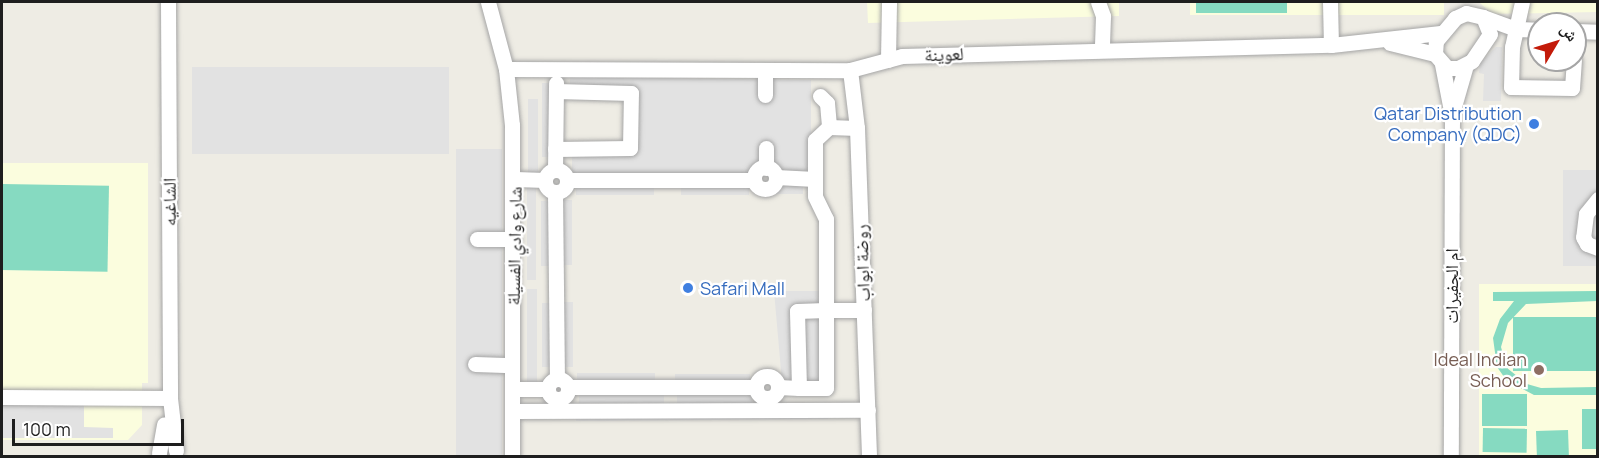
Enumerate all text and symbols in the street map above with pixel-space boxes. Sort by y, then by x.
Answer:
north arrow [1527,12,1587,72]
text: ش [1556,19,1583,46]
street label: لعوينة [924,43,964,65]
place label: Qatar Distribution Company (QDC) [1374,103,1522,146]
marker: Qatar Distribution Company (QDC) [1527,117,1541,131]
street label: الشاغيه [158,178,180,226]
street label: شارع وادي الفسيلة [502,186,526,306]
street label: روضة ابواب [850,224,874,302]
street label: ام الجفيرات [1440,248,1462,324]
place label: Safari Mall [700,277,785,299]
marker: Safari Mall [681,281,695,295]
place label: Ideal Indian School [1434,349,1527,392]
marker: Ideal Indian School [1532,363,1546,377]
scale bar [15,407,188,445]
text: 100 m [23,417,71,441]

